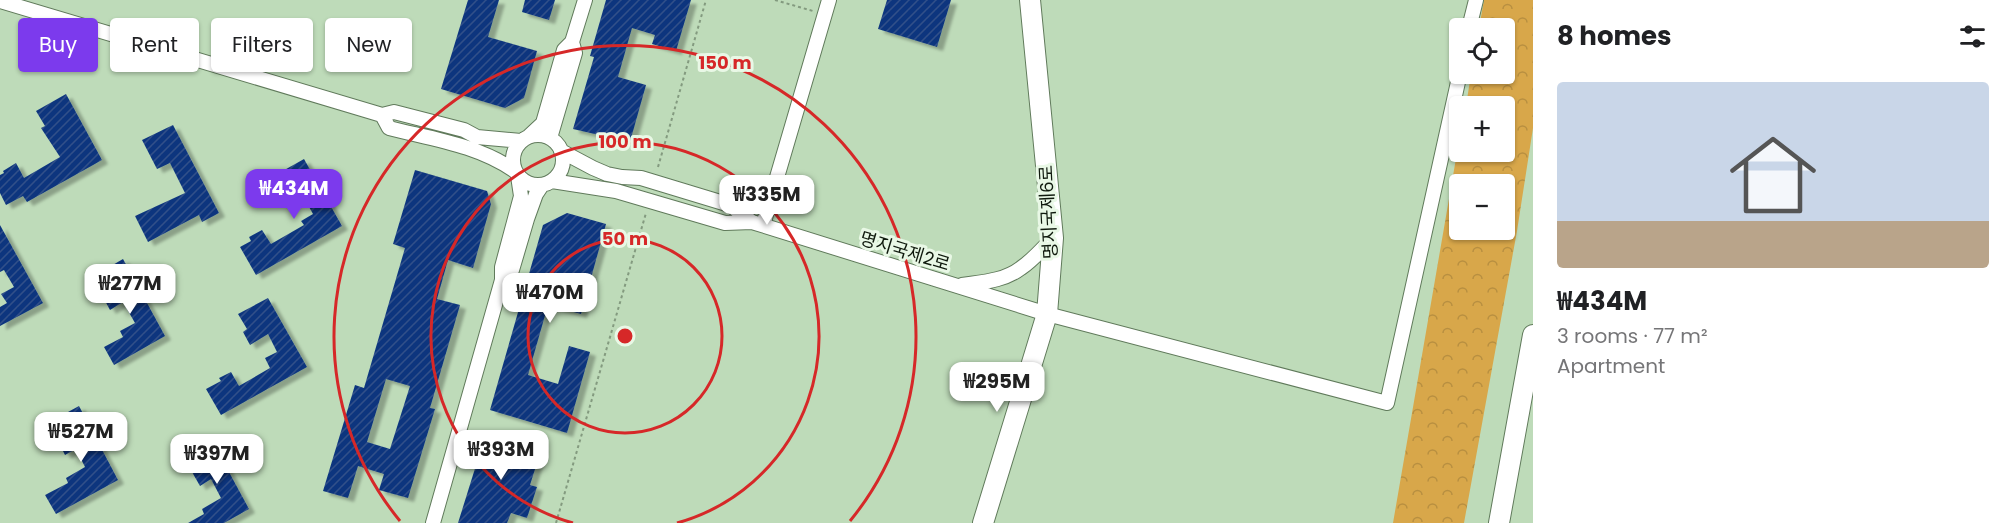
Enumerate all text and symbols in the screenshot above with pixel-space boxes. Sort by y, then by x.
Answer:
chip: Buy [18,18,98,72]
chip: Rent [110,18,199,72]
chip: Filters [211,18,313,72]
chip: New [325,18,412,72]
map controls [1449,18,1515,240]
button: locate [1449,18,1515,84]
text: 8 homes [1557,18,1672,54]
icon: filters [1956,20,1989,53]
text: 150 m [698,50,752,75]
button: + [1449,96,1515,162]
icon: home [1719,121,1827,229]
text: 100 m [598,129,652,154]
street label: 명지국제6로 [1033,164,1063,260]
pin: ₩434M [252,169,336,220]
text: ₩434M [259,174,329,202]
button: − [1449,174,1515,240]
pin: ₩335M [725,175,809,226]
text: ₩335M [733,180,801,208]
street label: 명지국제2로 [857,225,953,277]
text: 50 m [602,226,648,251]
pin: ₩277M [88,264,172,315]
text: ₩277M [99,269,161,297]
pin: ₩470M [508,273,592,324]
text: ₩470M [516,278,584,306]
text: ₩434M [1557,283,1647,319]
text: 3 rooms · 77 m² [1557,322,1708,350]
centre of rings [615,326,635,346]
text: Apartment [1557,352,1665,380]
pin: ₩295M [955,362,1039,413]
text: ₩295M [964,367,1030,395]
pin: ₩527M [39,412,123,463]
text: ₩527M [48,417,114,445]
pin: ₩393M [459,430,543,481]
pin: ₩397M [175,434,259,485]
text: ₩393M [468,435,534,463]
text: ₩397M [184,439,250,467]

